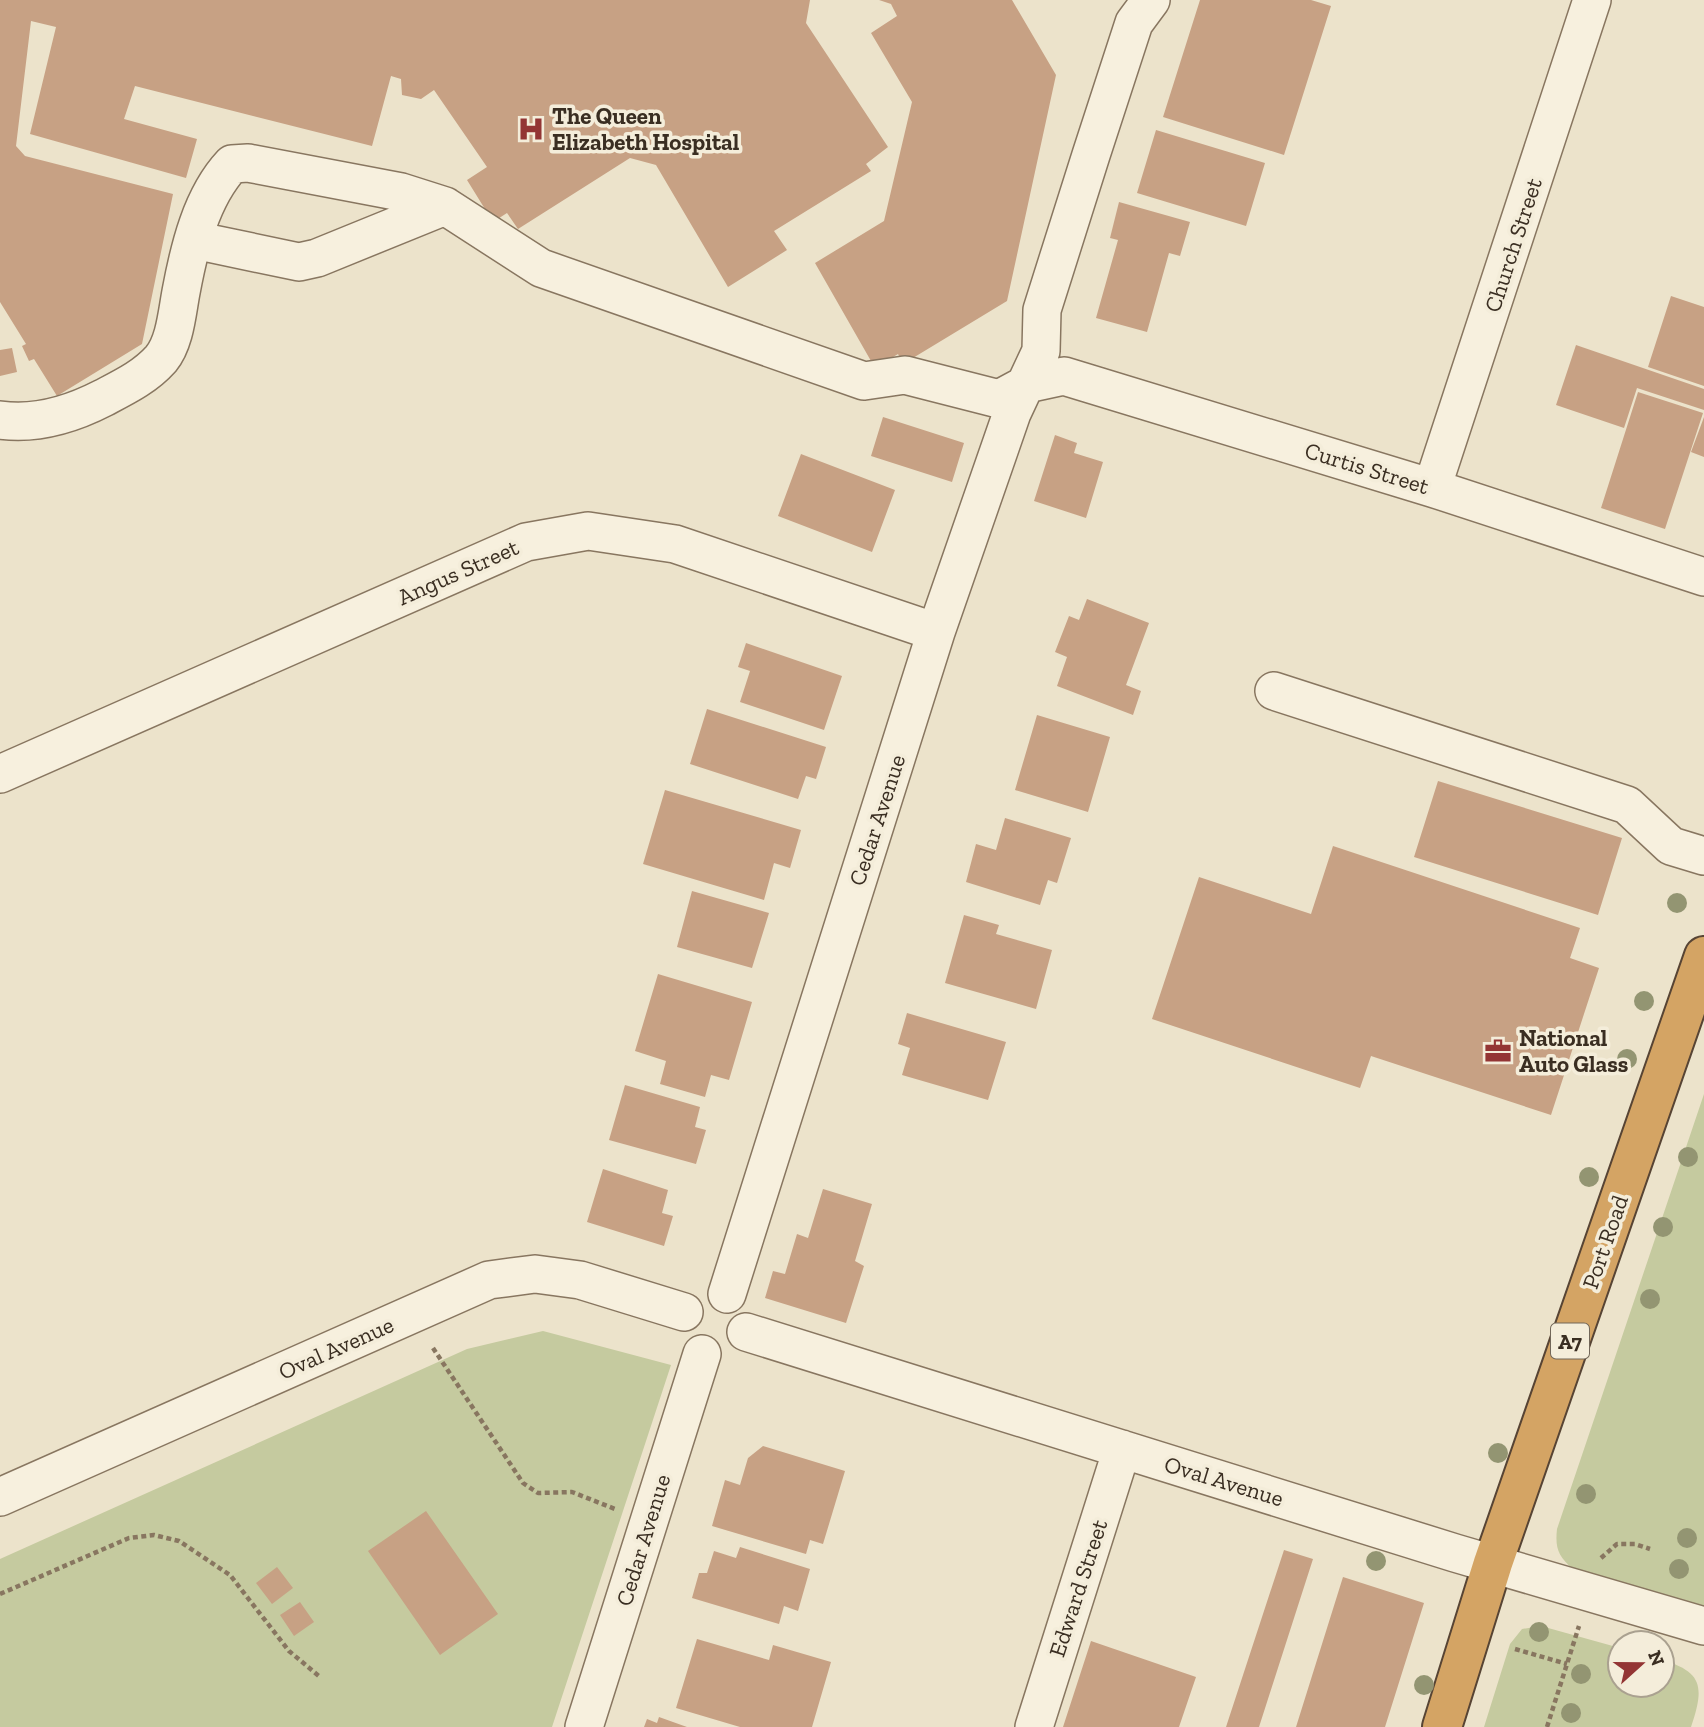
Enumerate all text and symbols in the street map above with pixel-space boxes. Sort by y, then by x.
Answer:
place label: The Queen Elizabeth Hospital [552,102,740,156]
hospital icon: The Queen Elizabeth Hospital [516,114,546,144]
street label: Church Street [1478,174,1548,316]
street label: Curtis Street [1302,436,1433,500]
street label: Angus Street [393,533,523,611]
street label: Cedar Avenue [843,751,911,889]
place label: National Auto Glass [1519,1024,1628,1078]
office icon: National Auto Glass [1483,1036,1513,1066]
street label: Port Road [1576,1191,1634,1293]
street label: Oval Avenue [274,1310,398,1386]
road number: A7 [1551,1324,1589,1358]
street label: Oval Avenue [1161,1450,1287,1512]
street label: Cedar Avenue [610,1471,676,1609]
street label: Edward Street [1043,1515,1114,1660]
north arrow [1606,1629,1676,1699]
text: N [1643,1647,1670,1669]

